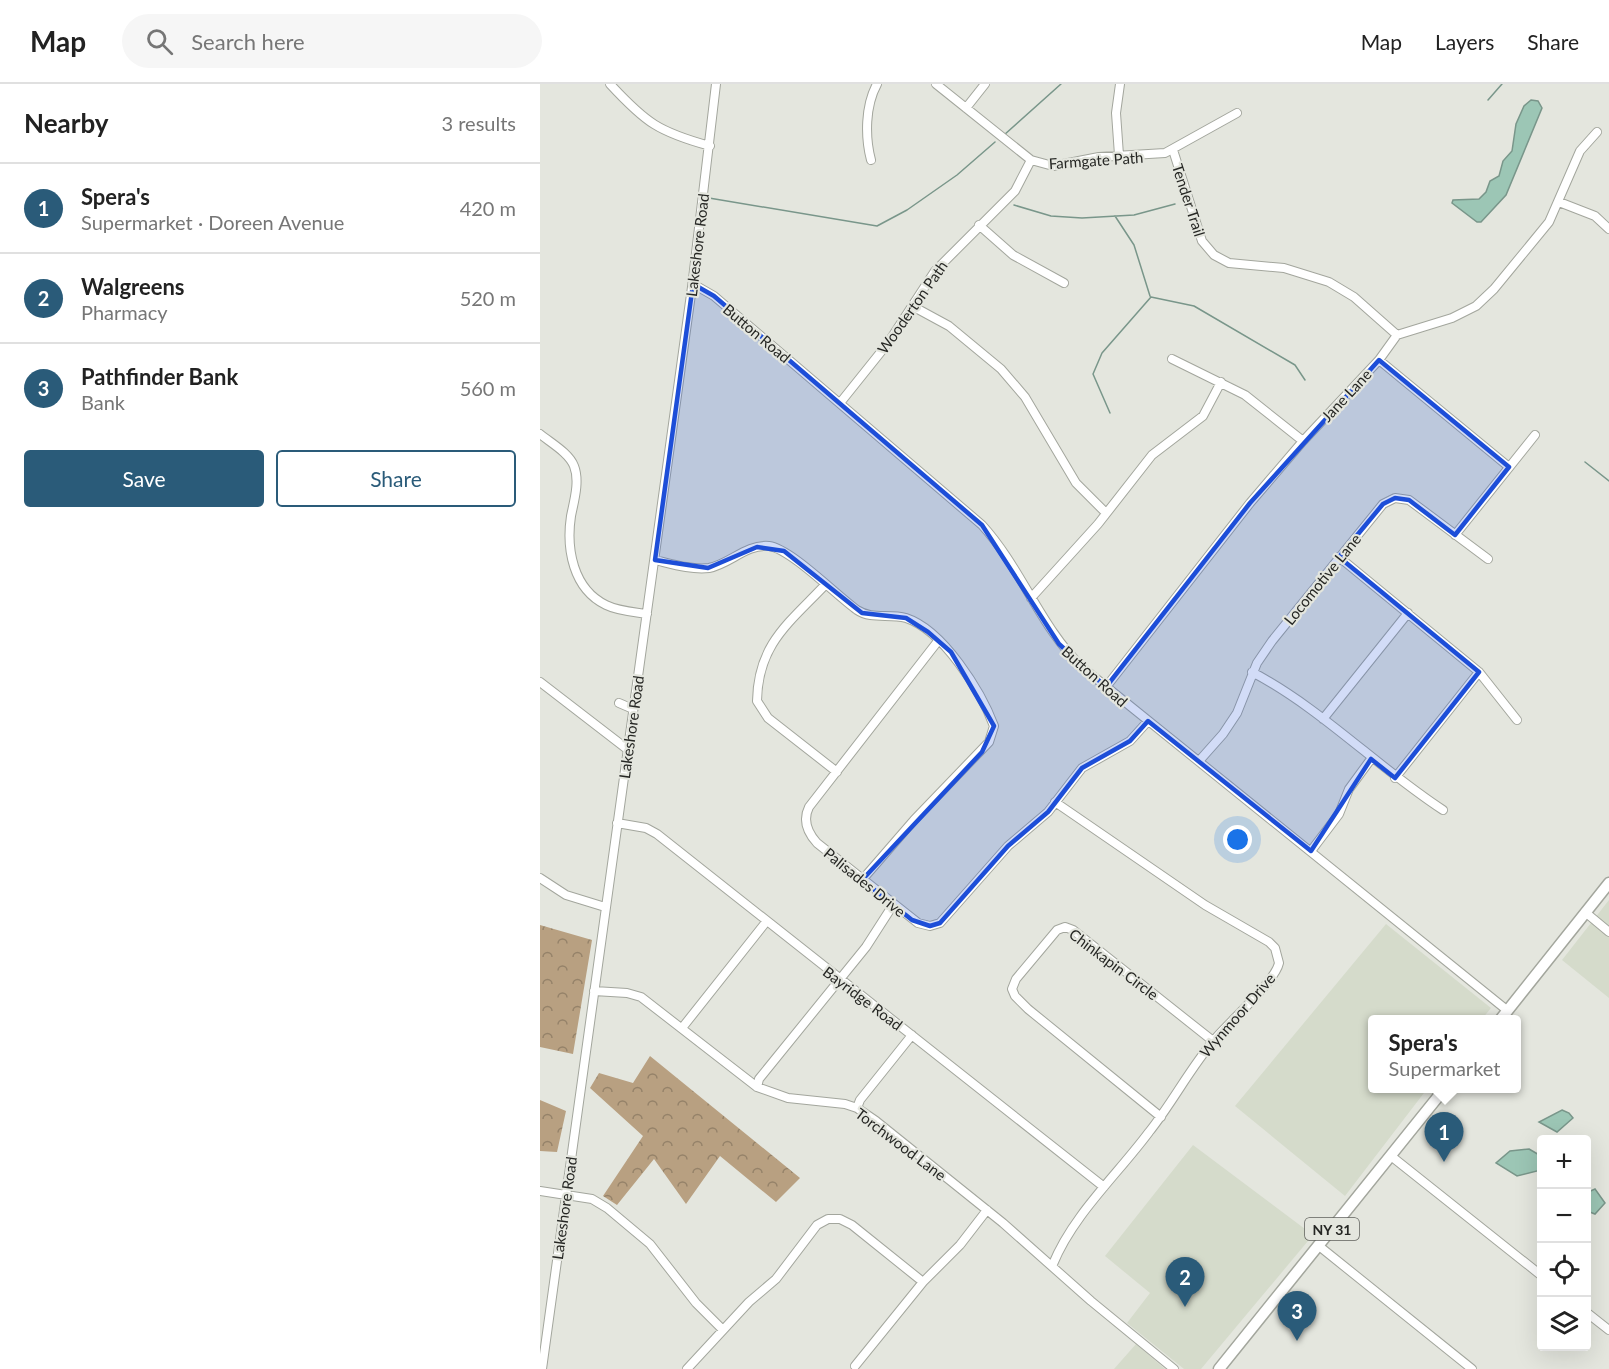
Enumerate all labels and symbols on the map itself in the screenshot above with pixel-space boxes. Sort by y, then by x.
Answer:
street label: Farmgate Path [1048,148,1144,172]
street label: Tender Trail [1169,161,1209,239]
street label: Lakeshore Road [682,192,712,298]
street label: Wooderton Path [873,257,951,357]
street label: Button Road [720,300,794,366]
street label: Jane Lane [1317,365,1375,425]
street label: Locomotive Lane [1280,530,1364,628]
street label: Button Road [1058,642,1132,710]
street label: Lakeshore Road [615,674,647,780]
your location [1223,825,1252,854]
street label: Palisades Drive [821,844,909,920]
street label: Chinkapin Circle [1066,925,1162,1003]
street label: Bayridge Road [820,962,906,1034]
street label: Wynmoor Drive [1196,969,1278,1061]
street label: Torchwood Lane [852,1104,950,1184]
pin: 1 [1424,1112,1464,1162]
street label: Lakeshore Road [548,1155,580,1261]
road number: NY 31 [1305,1218,1359,1240]
pin: 2 [1166,1258,1204,1307]
pin: 3 [1278,1292,1317,1341]

